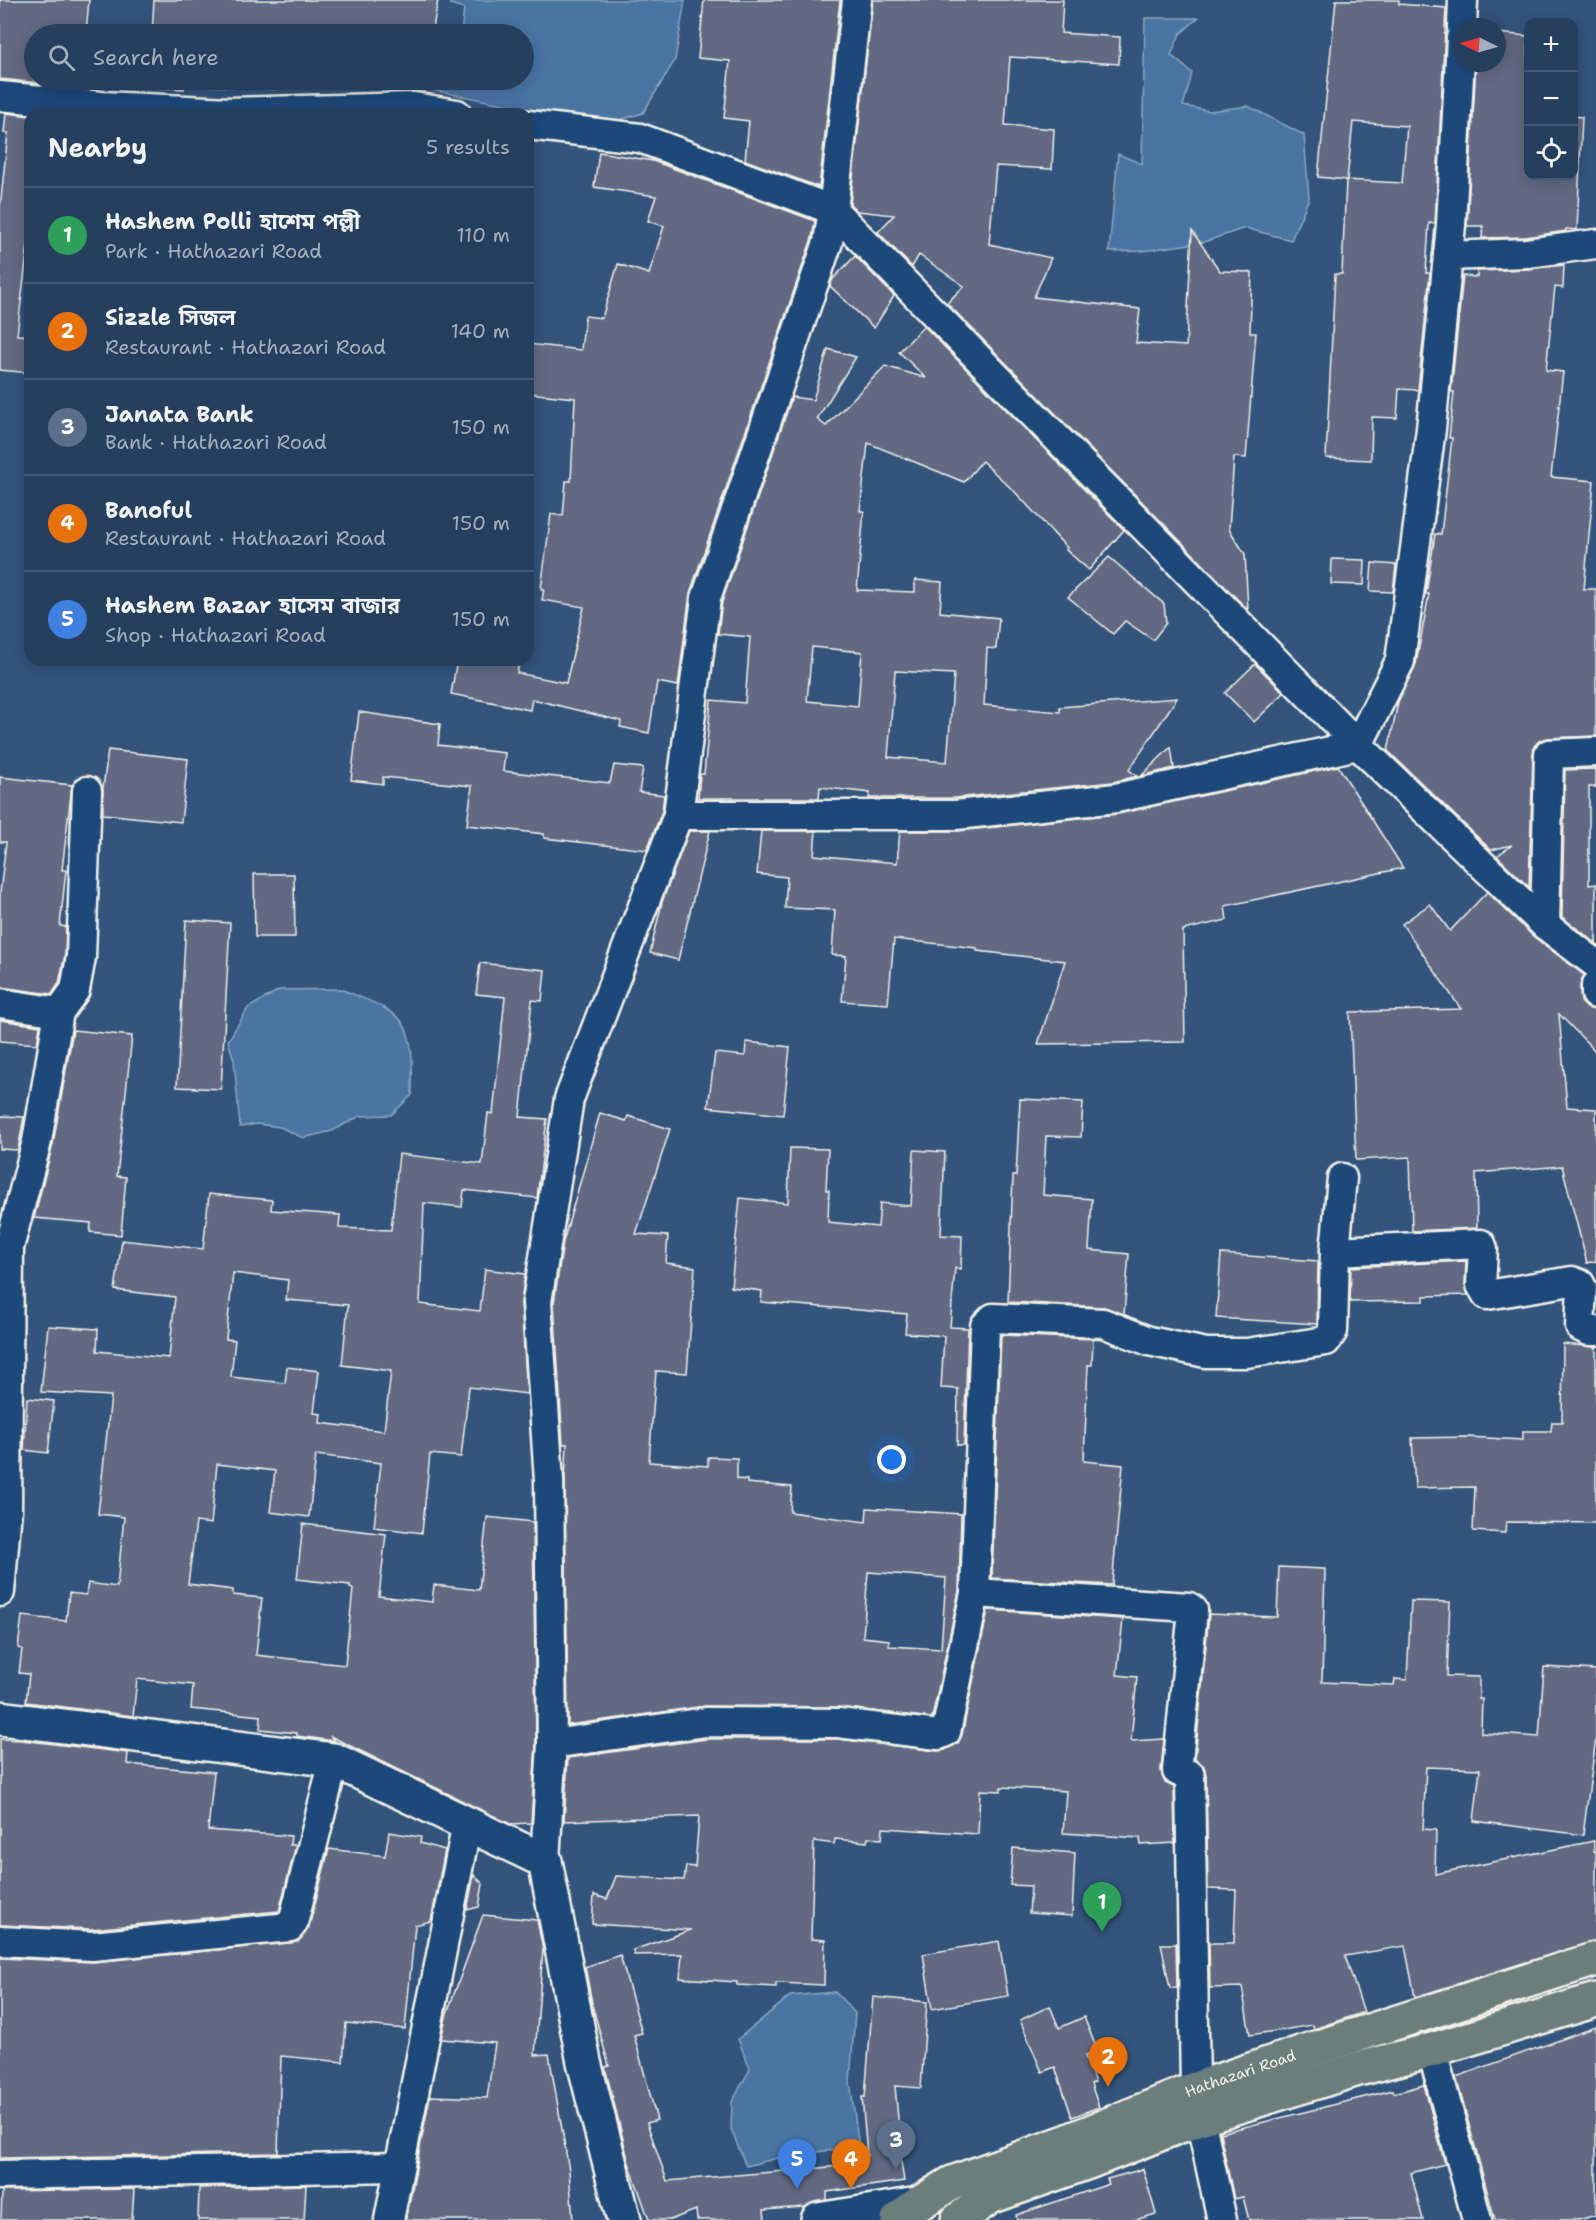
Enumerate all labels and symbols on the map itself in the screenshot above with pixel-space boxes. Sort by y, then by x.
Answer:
north arrow [1452,18,1506,72]
your location [877,1445,906,1474]
pin: 1 [1082,1882,1122,1932]
pin: 2 [1088,2038,1128,2087]
street label: Hathazari Road [1182,2045,1299,2102]
pin: 3 [876,2120,916,2170]
pin: 5 [778,2140,816,2189]
pin: 4 [832,2140,870,2189]

